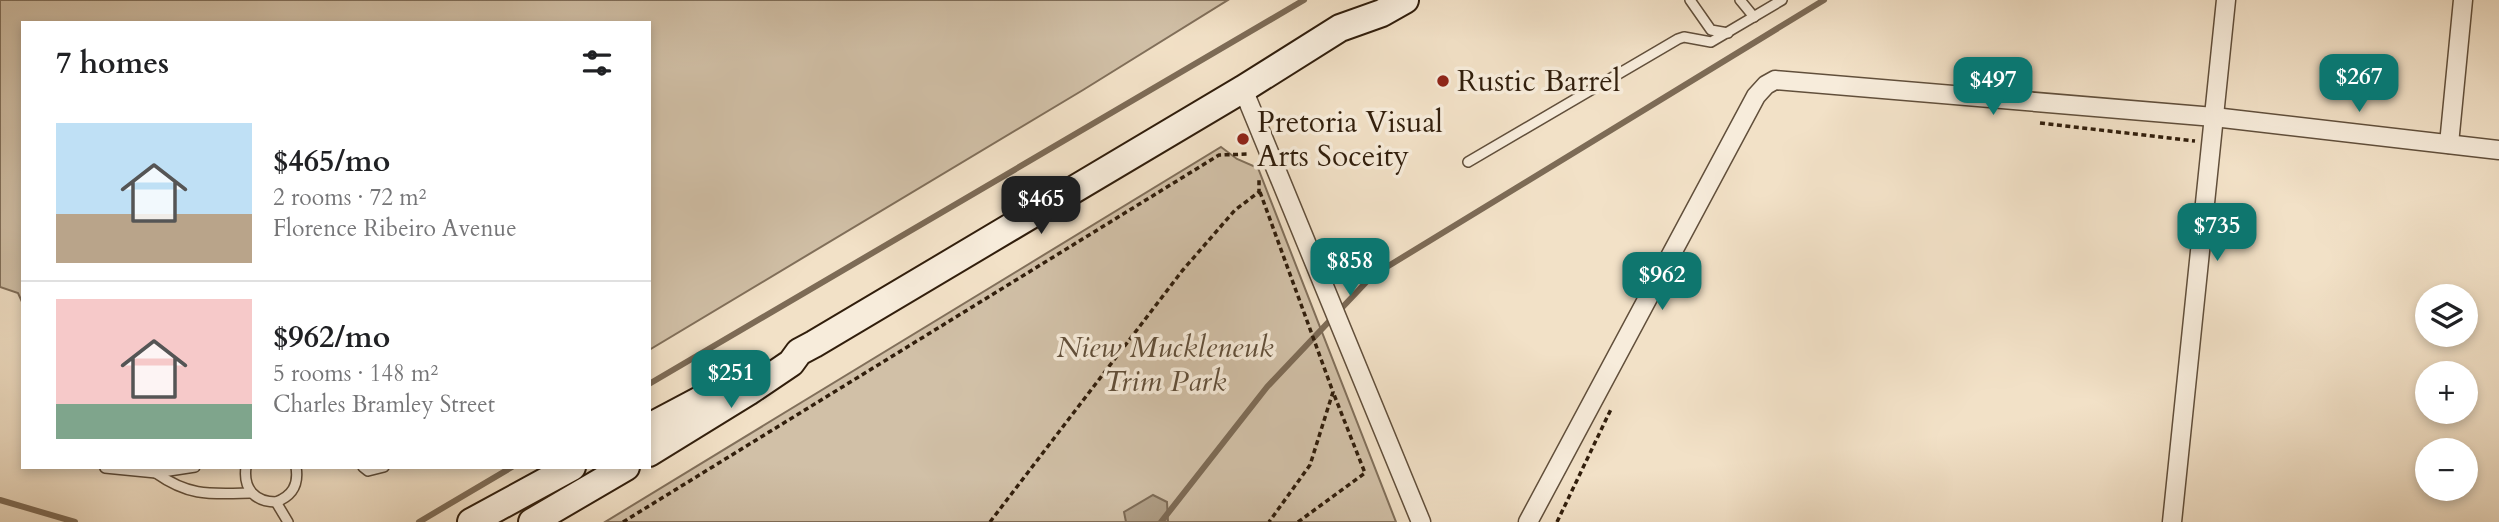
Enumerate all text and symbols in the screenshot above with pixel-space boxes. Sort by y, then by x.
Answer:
text: 7 homes [56,43,169,84]
icon: filters [578,44,616,82]
pin: $267 [2318,54,2400,114]
pin: $497 [1952,58,2034,117]
place label: Rustic Barrel [1457,61,1621,102]
text: $267 [2335,61,2383,92]
text: $497 [1969,64,2017,95]
marker: Rustic Barrel [1435,73,1451,89]
place label: Pretoria Visual Arts Soceity [1257,102,1443,177]
marker: Pretoria Visual Arts Soceity [1235,131,1251,147]
text: $465/mo [273,141,390,182]
icon: home [112,151,196,235]
pin: $465 [1000,176,1082,236]
text: 2 rooms · 72 m² [273,182,426,213]
text: $465 [1017,183,1065,214]
pin: $735 [2176,204,2258,263]
text: $735 [2193,210,2241,241]
text: Florence Ribeiro Avenue [273,213,517,244]
pin: $858 [1309,238,1391,298]
text: $858 [1326,245,1374,276]
pin: $962 [1621,252,1703,312]
text: $962 [1638,259,1686,290]
map controls [2415,284,2478,501]
button: layers [2415,284,2478,347]
text: $962/mo [273,317,390,358]
icon: home [112,327,196,411]
park label: Niew Muckleneuk Trim Park [1056,327,1274,402]
pin: $251 [690,350,772,410]
text: $251 [707,357,755,388]
text: 5 rooms · 148 m² [273,358,438,389]
button: + [2415,361,2478,424]
text: Charles Bramley Street [273,389,495,420]
button: − [2415,438,2478,501]

